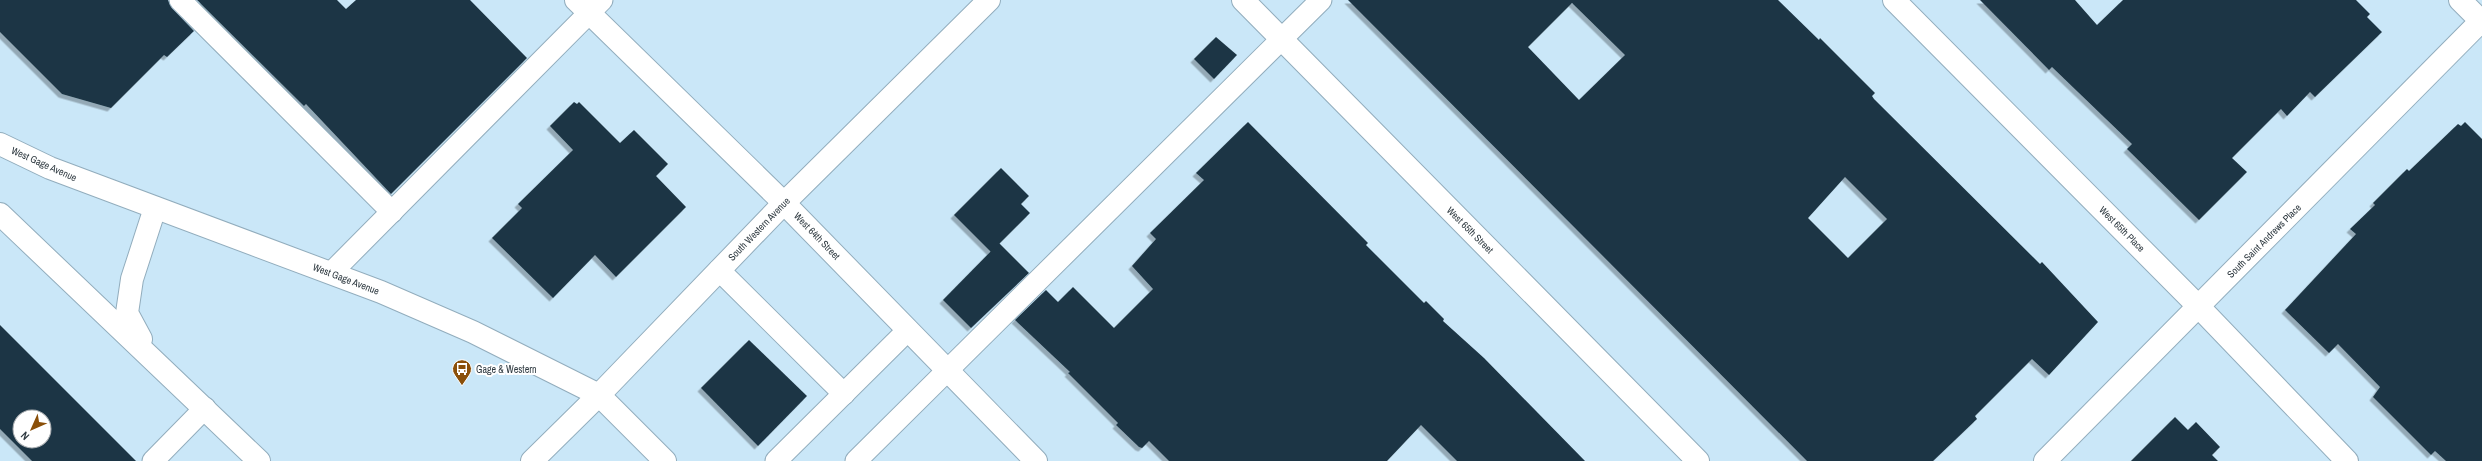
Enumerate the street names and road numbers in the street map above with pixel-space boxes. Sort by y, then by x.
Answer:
street label: West Gage Avenue [9,144,79,184]
street label: South Western Avenue [725,194,793,264]
street label: South Saint Andrews Place [2224,201,2304,281]
street label: West 65th Place [2096,203,2148,255]
street label: West 65th Street [1444,204,1497,257]
street label: West 64th Street [791,210,843,263]
street label: West Gage Avenue [311,260,382,298]

